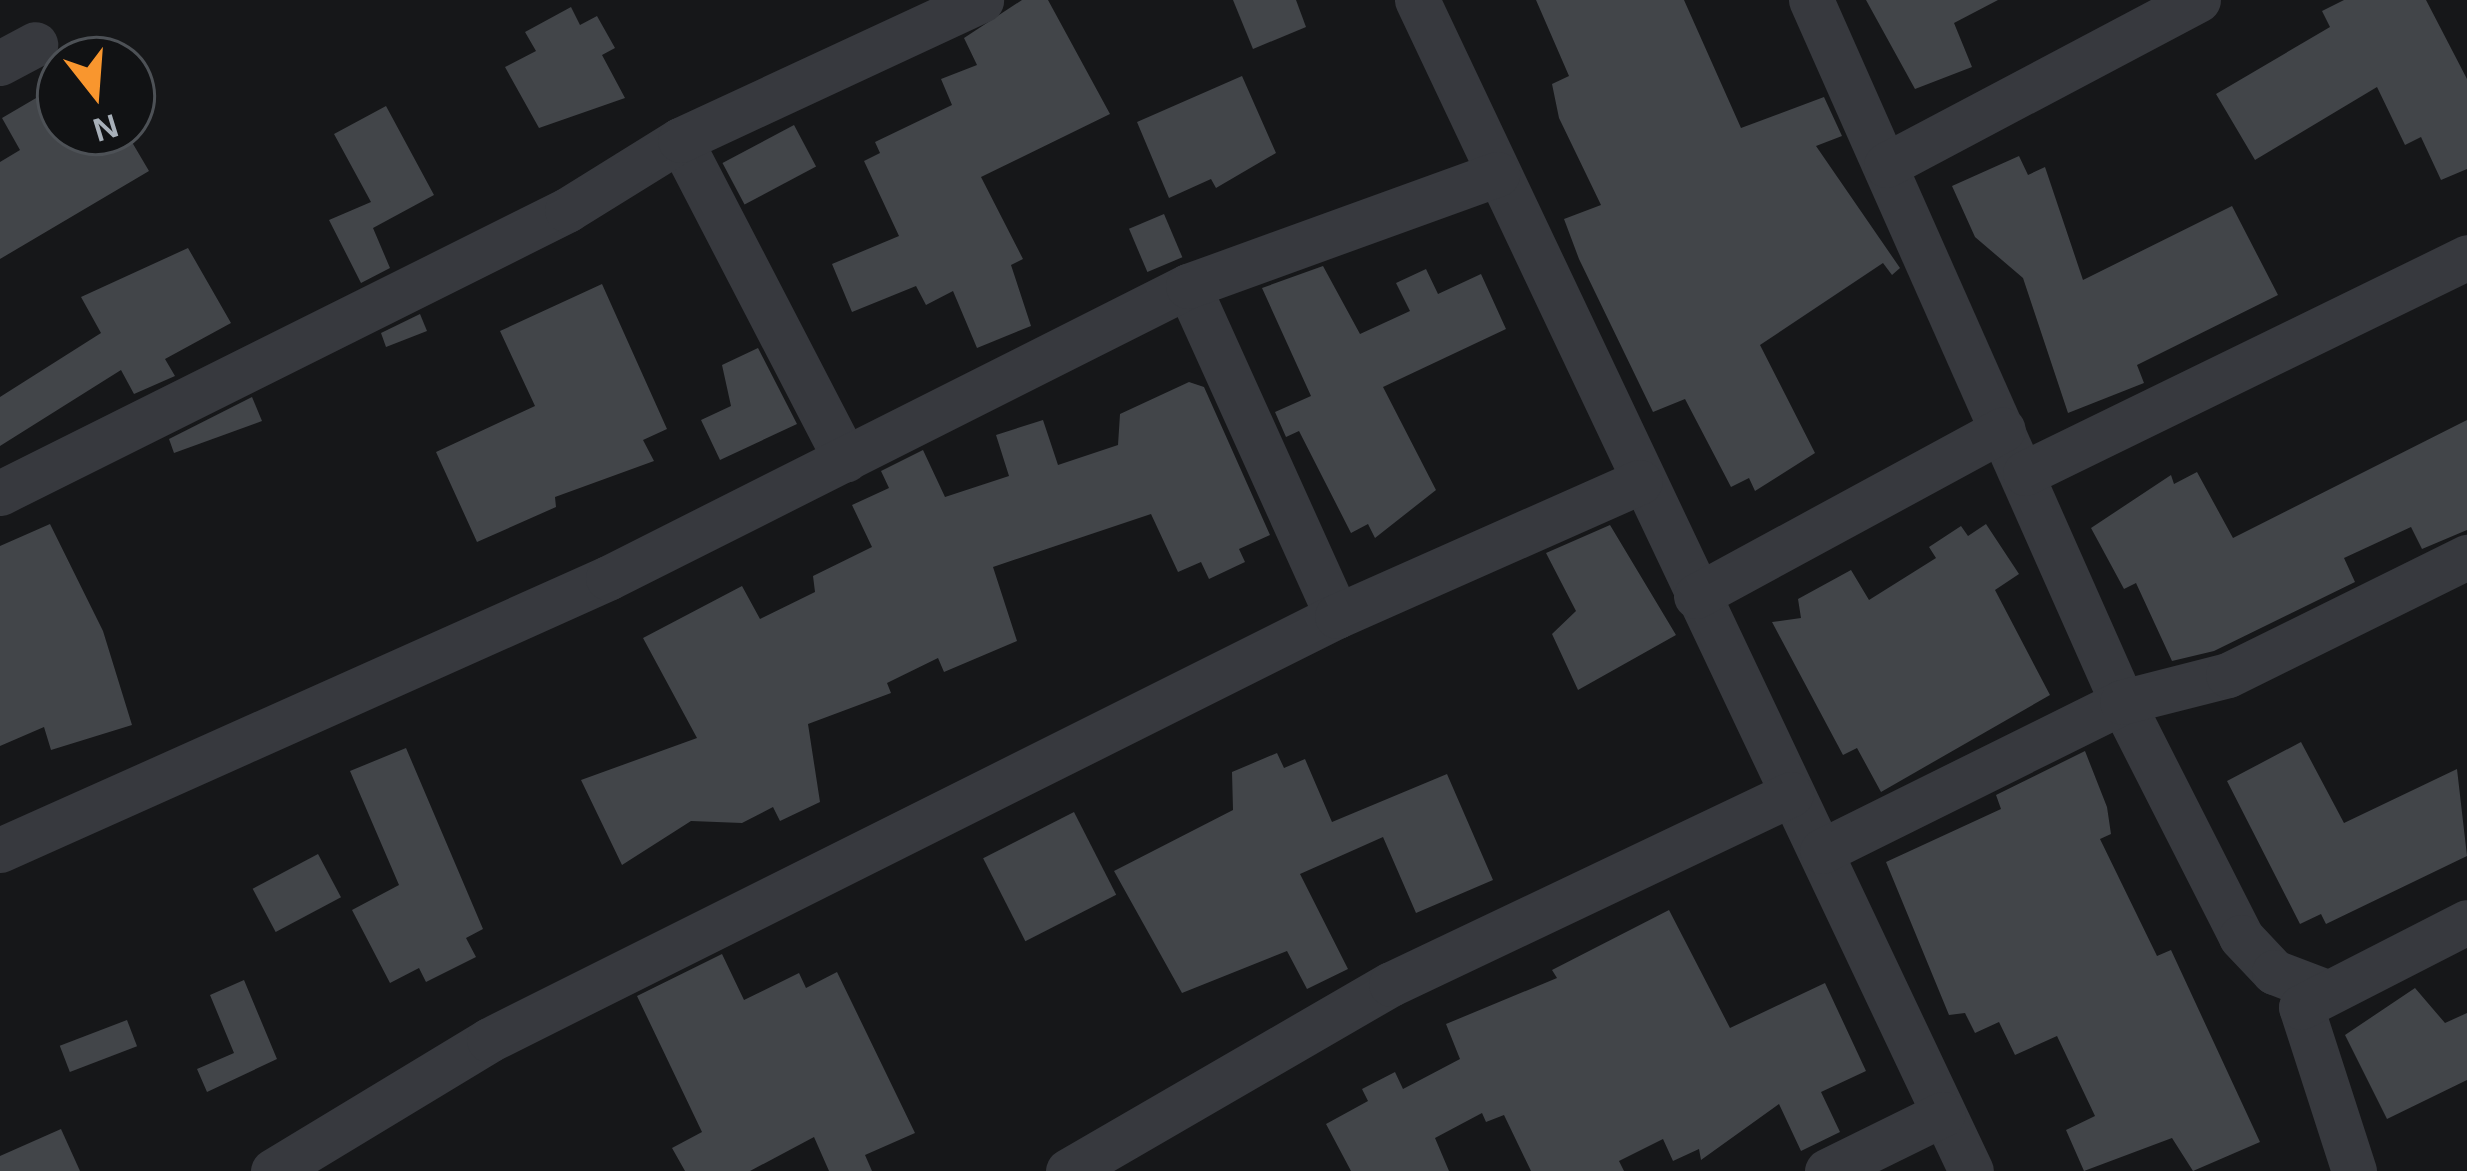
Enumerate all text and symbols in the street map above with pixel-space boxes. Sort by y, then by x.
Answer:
north arrow [36,36,156,156]
text: N [89,107,123,149]

